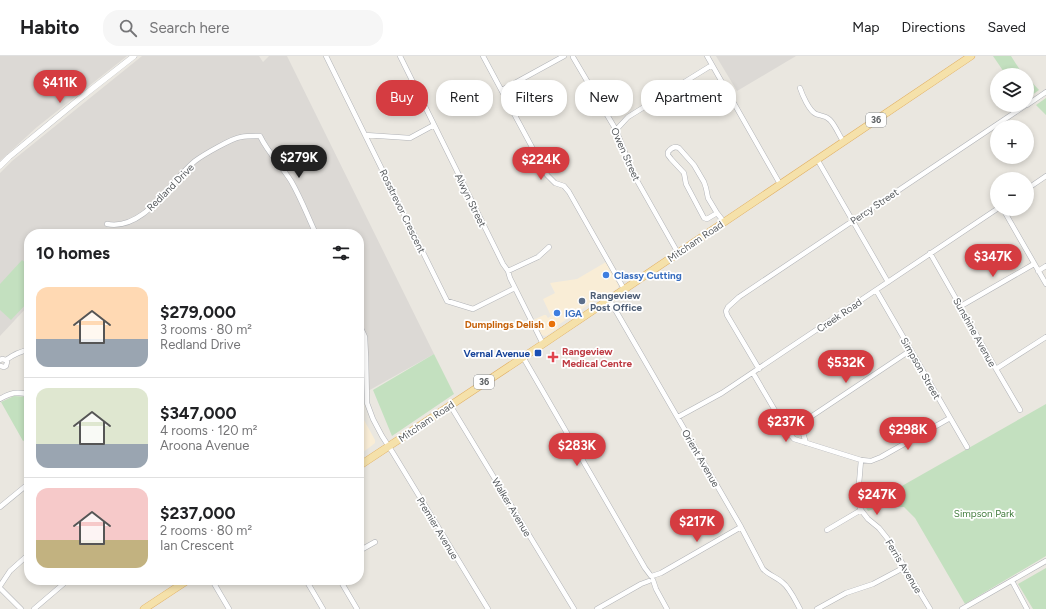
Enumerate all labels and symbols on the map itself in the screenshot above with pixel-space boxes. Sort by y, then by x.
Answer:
pin: $411K [32,70,88,104]
road number: 36 [866,113,886,127]
street label: Owen Street [608,126,643,183]
pin: $279K [271,145,327,179]
pin: $224K [513,147,569,181]
street label: Redland Drive [144,160,197,214]
street label: Rosstrevor Crescent [377,167,429,255]
street label: Alwyn Street [452,171,489,229]
street label: Percy Street [848,185,901,227]
street label: Mitcham Road [665,218,726,265]
pin: $347K [965,244,1021,278]
place label: Classy Cutting [614,269,682,282]
marker: Classy Cutting [601,270,611,280]
place label: Rangeview Post Office [590,289,643,314]
street label: Creek Road [814,295,865,335]
street label: Sunshine Avenue [950,295,999,370]
marker: Rangeview Post Office [577,296,587,306]
place label: IGA [565,307,583,320]
marker: IGA [552,308,562,318]
place label: Dumplings Delish [465,318,544,331]
marker: Dumplings Delish [547,319,557,329]
street label: Simpson Street [898,335,944,402]
place label: Rangeview Medical Centre [562,345,633,370]
place label: Vernal Avenue [463,347,530,360]
marker: Vernal Avenue [533,348,543,358]
pin: $532K [818,350,874,384]
marker: Rangeview Medical Centre [547,351,559,363]
road number: 36 [474,375,494,389]
street label: Mitcham Road [396,398,457,445]
pin: $237K [758,409,814,443]
pin: $298K [880,417,936,451]
street label: Orient Avenue [679,427,723,490]
pin: $283K [549,433,605,467]
street label: Walker Avenue [489,475,535,540]
pin: $247K [849,482,905,516]
street label: Premier Avenue [414,495,462,562]
park label: Simpson Park [954,507,1014,520]
pin: $217K [669,509,725,543]
street label: Ferris Avenue [882,537,925,596]

